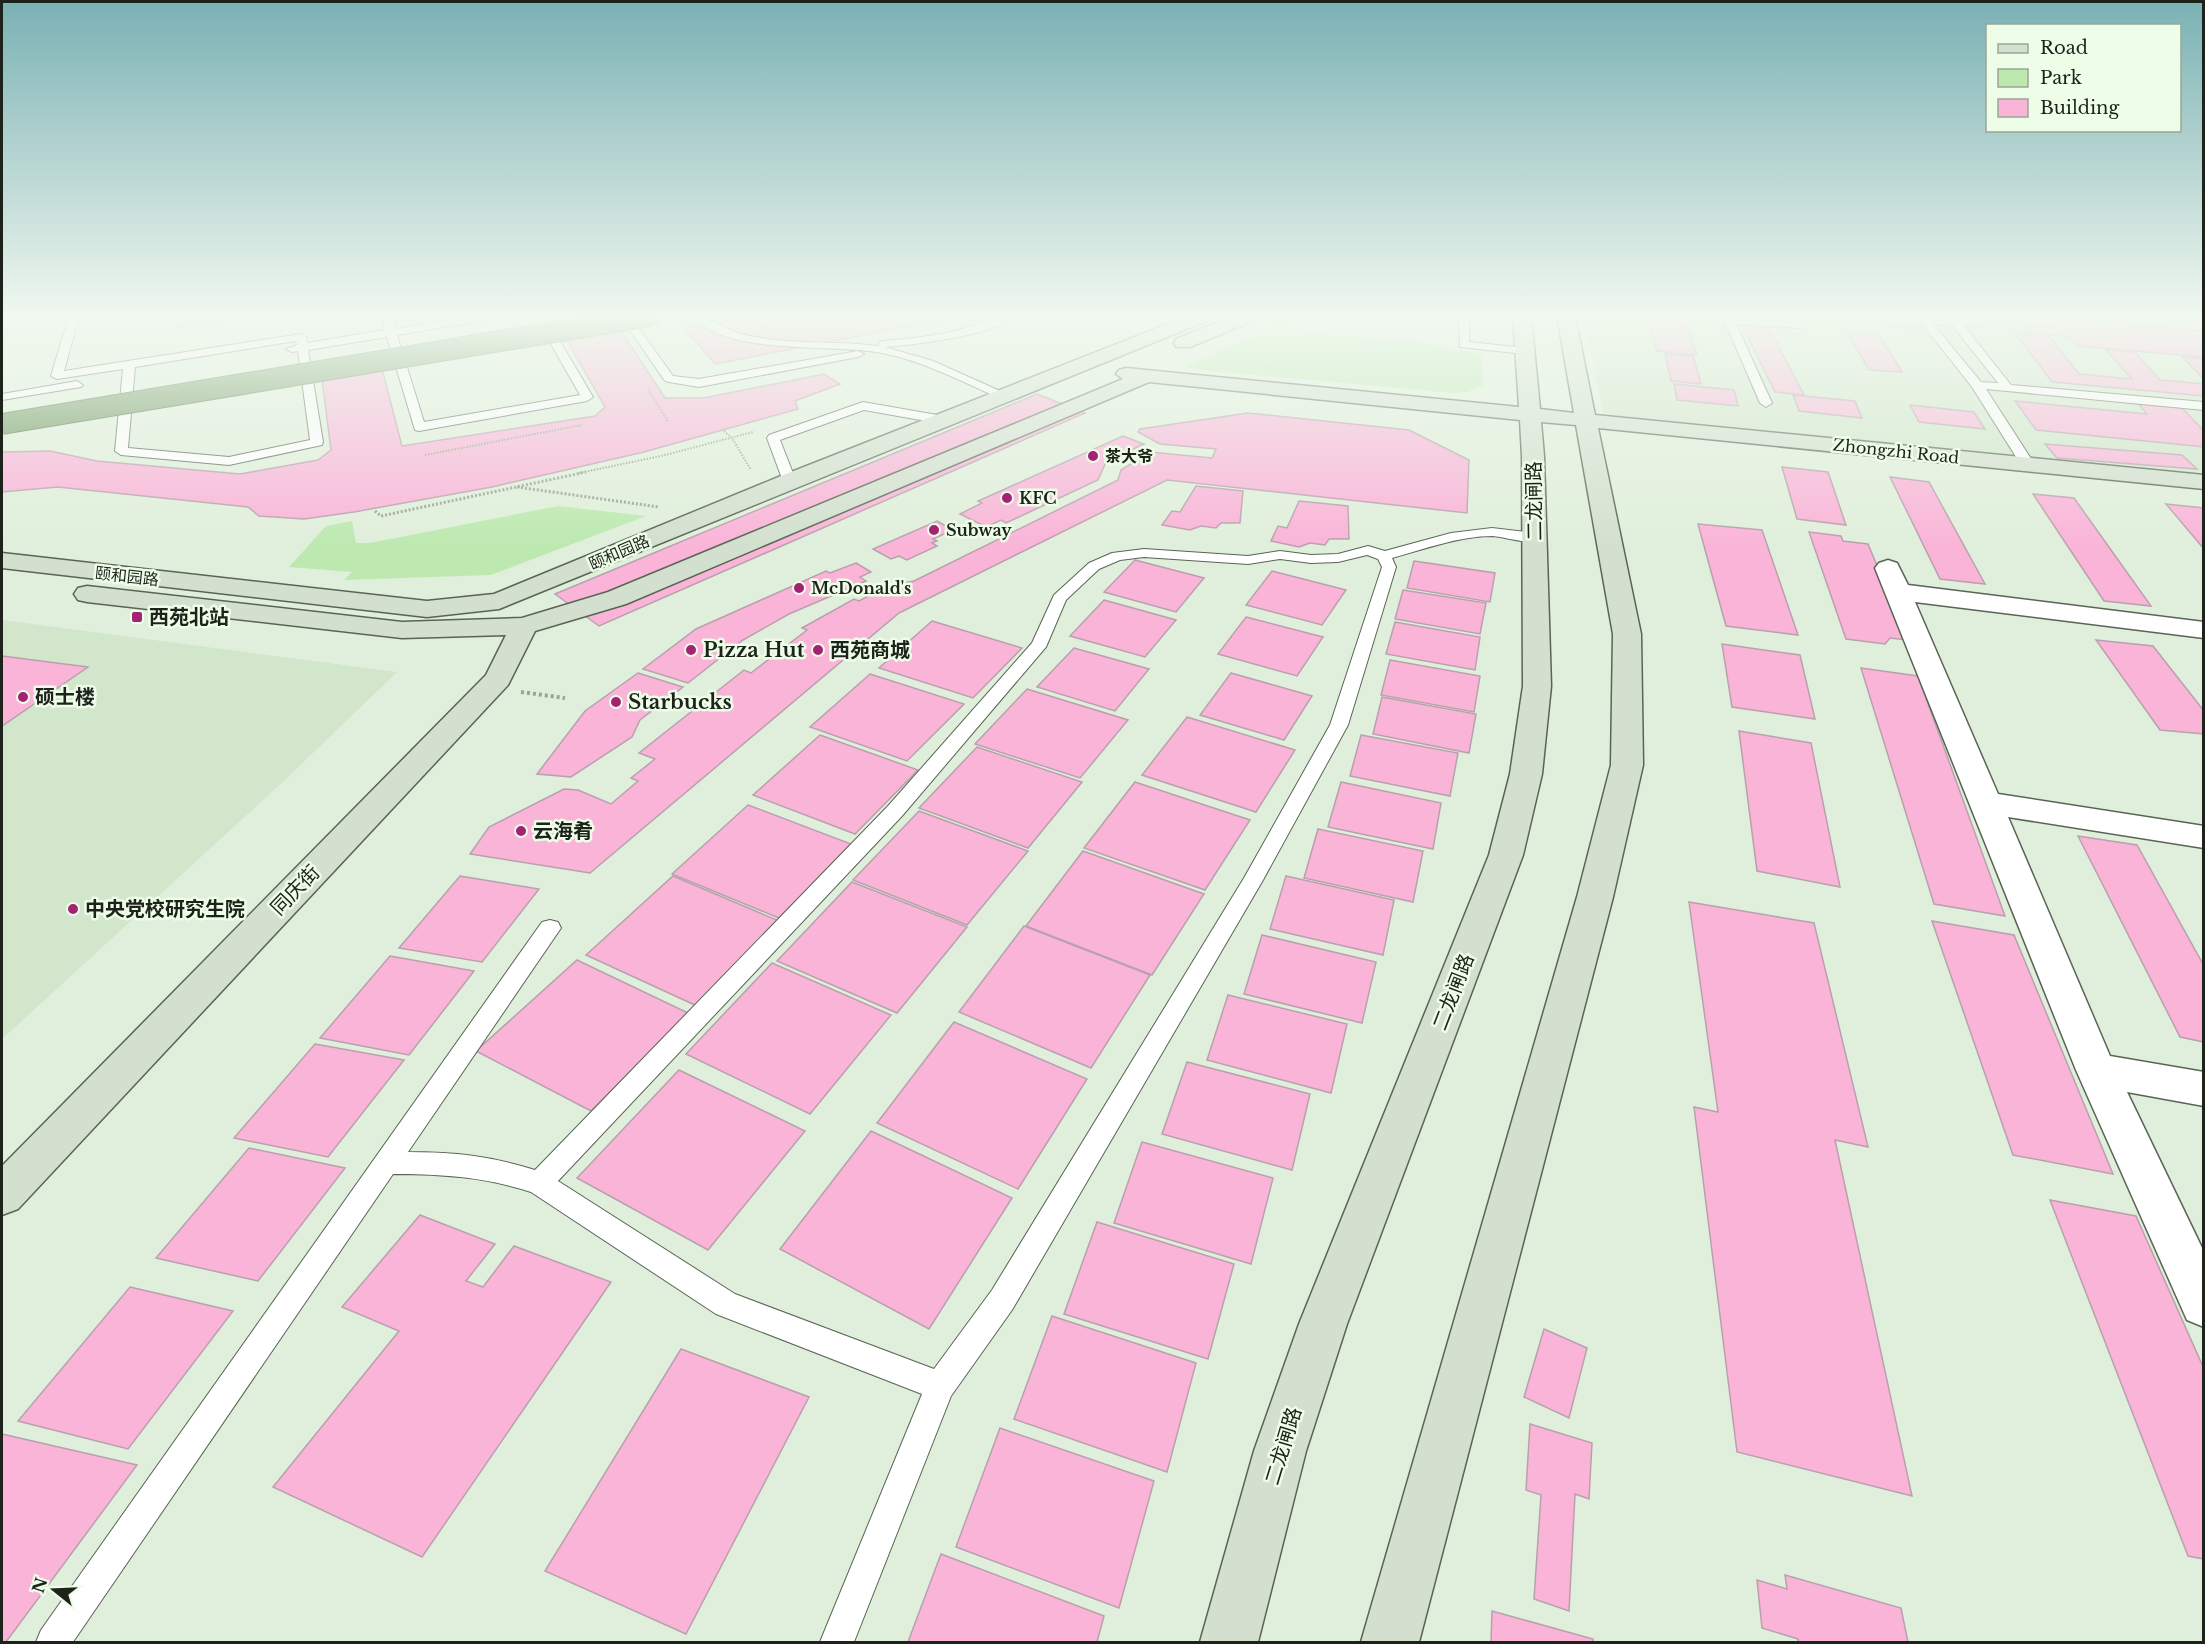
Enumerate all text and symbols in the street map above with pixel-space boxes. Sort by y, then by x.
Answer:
legend [1986,24,2181,132]
text: Road [2040,37,2088,59]
text: Park [2040,67,2082,89]
text: Building [2040,97,2119,119]
street label: Zhongzhi Road [1832,434,1960,468]
place label: 茶大爷 [1105,446,1153,466]
marker: 茶大爷 [1086,449,1100,463]
street label: 二龙闸路 [1521,461,1547,541]
place label: KFC [1019,488,1056,508]
marker: KFC [1000,491,1014,505]
place label: Subway [946,520,1012,540]
marker: Subway [927,523,941,537]
street label: 颐和园路 [586,530,652,574]
street label: 颐和园路 [94,563,160,589]
place label: McDonald's [811,578,912,598]
marker: McDonald's [792,581,806,595]
place label: 西苑北站 [149,605,229,629]
marker: 西苑北站 [130,610,144,624]
place label: Pizza Hut [703,638,805,662]
place label: 西苑商城 [830,638,910,662]
marker: Pizza Hut [684,643,698,657]
marker: 西苑商城 [811,643,825,657]
place label: 硕士楼 [35,685,95,709]
marker: 硕士楼 [16,690,30,704]
place label: Starbucks [628,690,732,714]
marker: Starbucks [609,695,623,709]
place label: 云海肴 [533,819,593,843]
marker: 云海肴 [514,824,528,838]
street label: 同庆街 [266,860,324,920]
place label: 中央党校研究生院 [85,897,245,921]
marker: 中央党校研究生院 [66,902,80,916]
street label: 二龙闸路 [1427,950,1479,1034]
street label: 二龙闸路 [1260,1404,1306,1488]
north arrow [24,1560,84,1620]
text: N [28,1575,52,1596]

